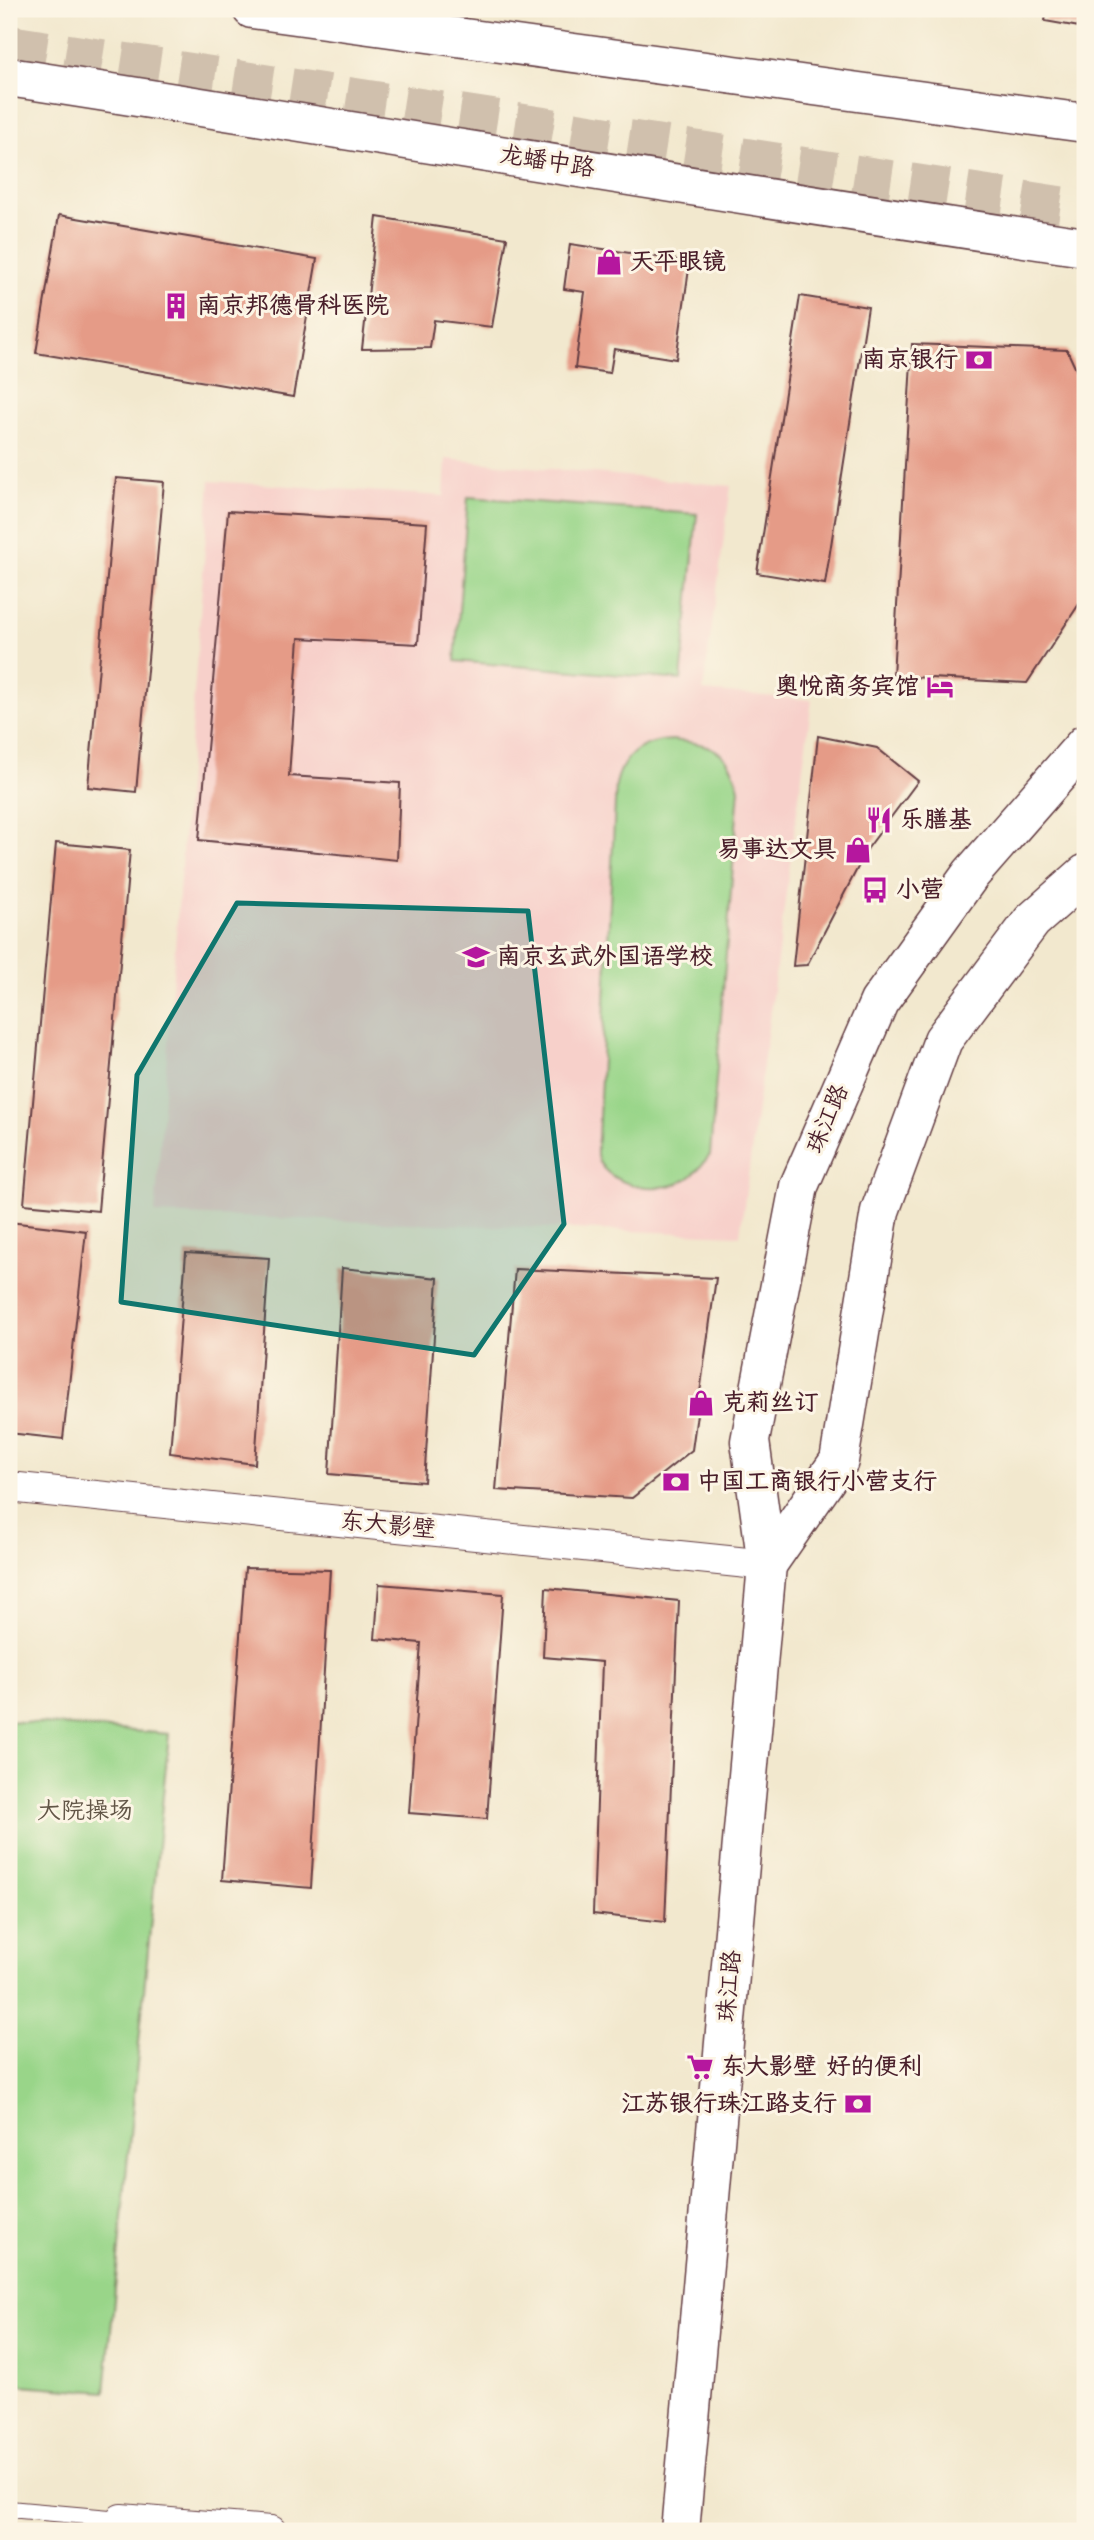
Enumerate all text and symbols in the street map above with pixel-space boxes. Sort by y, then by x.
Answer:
street label: 龙蟠中路 [497,135,597,189]
place label: 天平眼镜 [630,243,726,282]
shop icon: 天平眼镜 [594,247,624,277]
place label: 南京邦德骨科医院 [197,287,389,326]
building icon: 南京邦德骨科医院 [161,291,191,321]
place label: 南京银行 [862,341,958,380]
bank icon: 南京银行 [964,345,994,375]
place label: 奥悦商务宾馆 [775,668,919,707]
hotel icon: 奥悦商务宾馆 [925,672,955,702]
place label: 乐膳基 [900,801,972,840]
restaurant icon: 乐膳基 [864,805,894,835]
place label: 易事达文具 [717,831,837,870]
shop icon: 易事达文具 [843,835,873,865]
place label: 小营 [896,871,944,910]
bus stop icon: 小营 [860,875,890,905]
place label: 南京玄武外国语学校 [497,938,713,977]
school or university icon: 南京玄武外国语学校 [461,942,491,972]
street label: 珠江路 [796,1078,860,1160]
place label: 克莉丝订 [722,1384,819,1423]
shop icon: 克莉丝订 [686,1388,716,1418]
place label: 中国工商银行小营支行 [697,1463,937,1502]
bank icon: 中国工商银行小营支行 [661,1467,691,1497]
street label: 东大影壁 [338,1502,438,1550]
park label: 大院操场 [37,1792,133,1831]
street label: 珠江路 [707,1948,753,2024]
place label: 东大影壁 好的便利 [721,2048,922,2087]
supermarket icon: 东大影壁 好的便利 [685,2052,715,2082]
place label: 江苏银行珠江路支行 [621,2085,837,2124]
bank icon: 江苏银行珠江路支行 [843,2089,873,2119]

